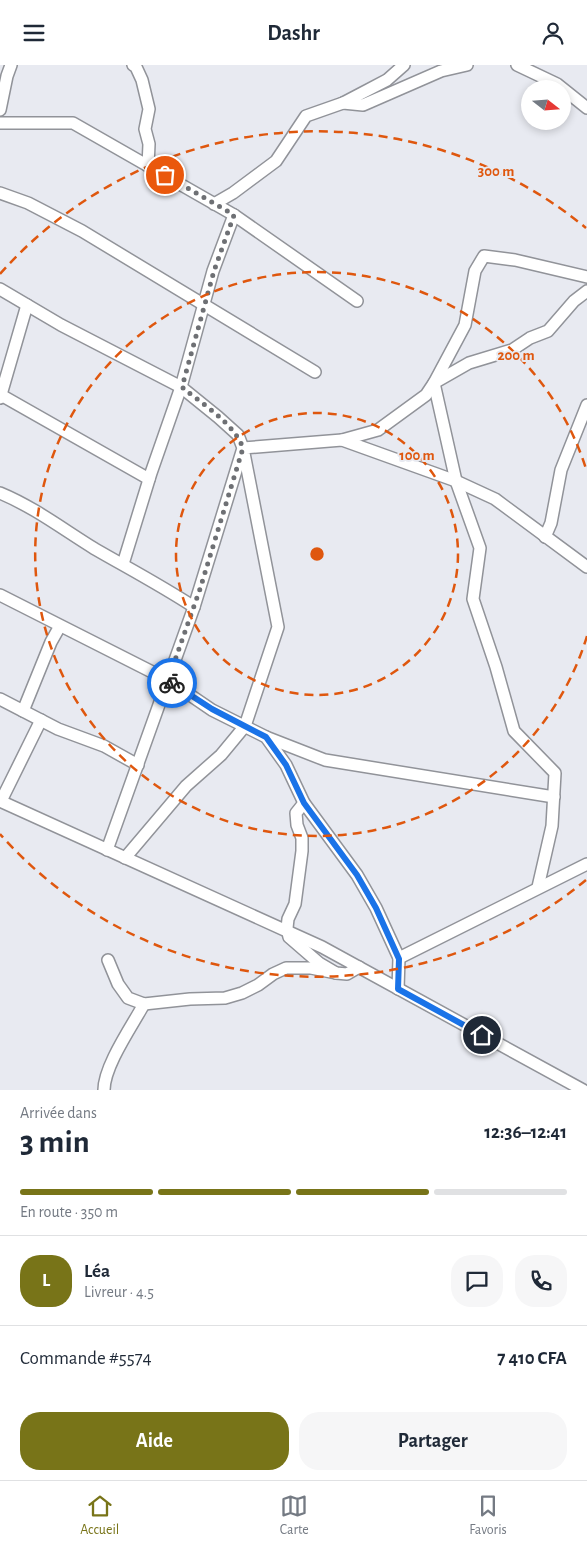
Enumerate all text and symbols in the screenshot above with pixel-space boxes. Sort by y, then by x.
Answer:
icon: menu [20,19,48,47]
icon: person [539,19,567,47]
text: Dashr [267,22,320,44]
north arrow [521,80,571,130]
map controls [521,80,571,130]
pin [144,154,186,196]
icon: bag [151,161,179,189]
text: 300 m [478,164,514,179]
text: 200 m [497,348,535,363]
text: 100 m [399,448,435,463]
centre of rings [308,545,326,563]
courier [147,658,197,708]
icon: bike [158,669,186,697]
pin [461,1014,503,1056]
icon: home [468,1021,496,1049]
text: Arrivée dans [20,1105,97,1121]
text: 12:36–12:41 [484,1123,567,1142]
text: 3 min [20,1126,90,1158]
text: En route · 350 m [20,1204,118,1220]
button: chat [451,1255,503,1307]
button: phone [515,1255,567,1307]
text: Léa [84,1262,110,1281]
text: L [42,1271,50,1290]
text: Livreur · 4.5 [84,1284,154,1300]
text: Commande #5574 [20,1349,152,1368]
text: 7 410 CFA [497,1349,567,1368]
button: Aide [20,1412,289,1470]
button: Partager [299,1412,567,1470]
tab: Accueil [80,1492,119,1539]
tab: Carte [280,1492,309,1539]
tab: Favoris [469,1492,507,1539]

